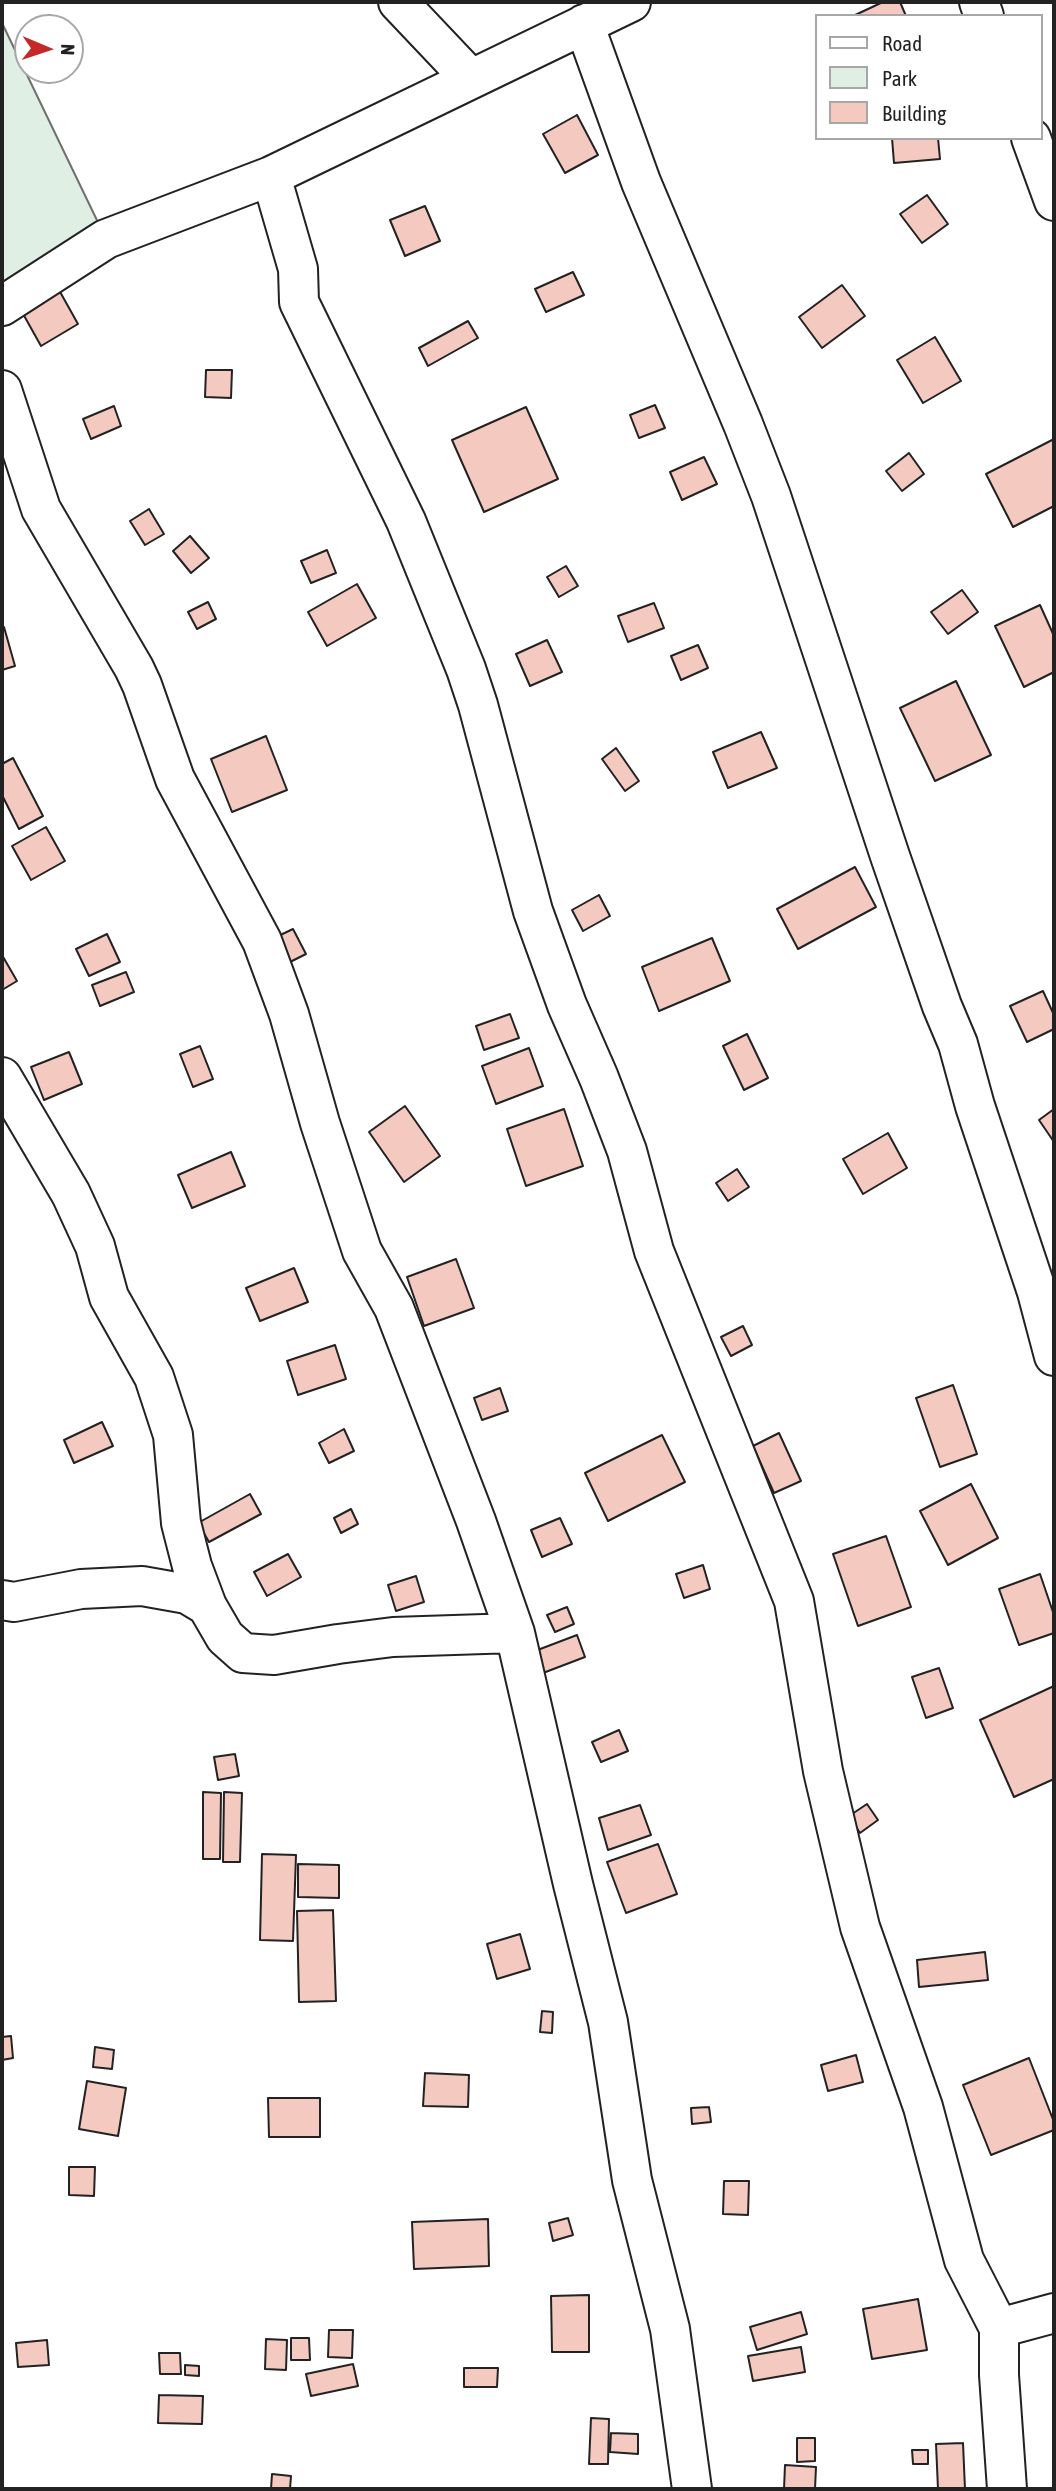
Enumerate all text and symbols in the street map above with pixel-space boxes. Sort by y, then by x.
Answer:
north arrow [14,14,84,84]
legend [814,14,1042,140]
text: Road [882,31,922,55]
text: N [57,44,79,56]
text: Park [882,66,917,90]
text: Building [882,101,946,125]

